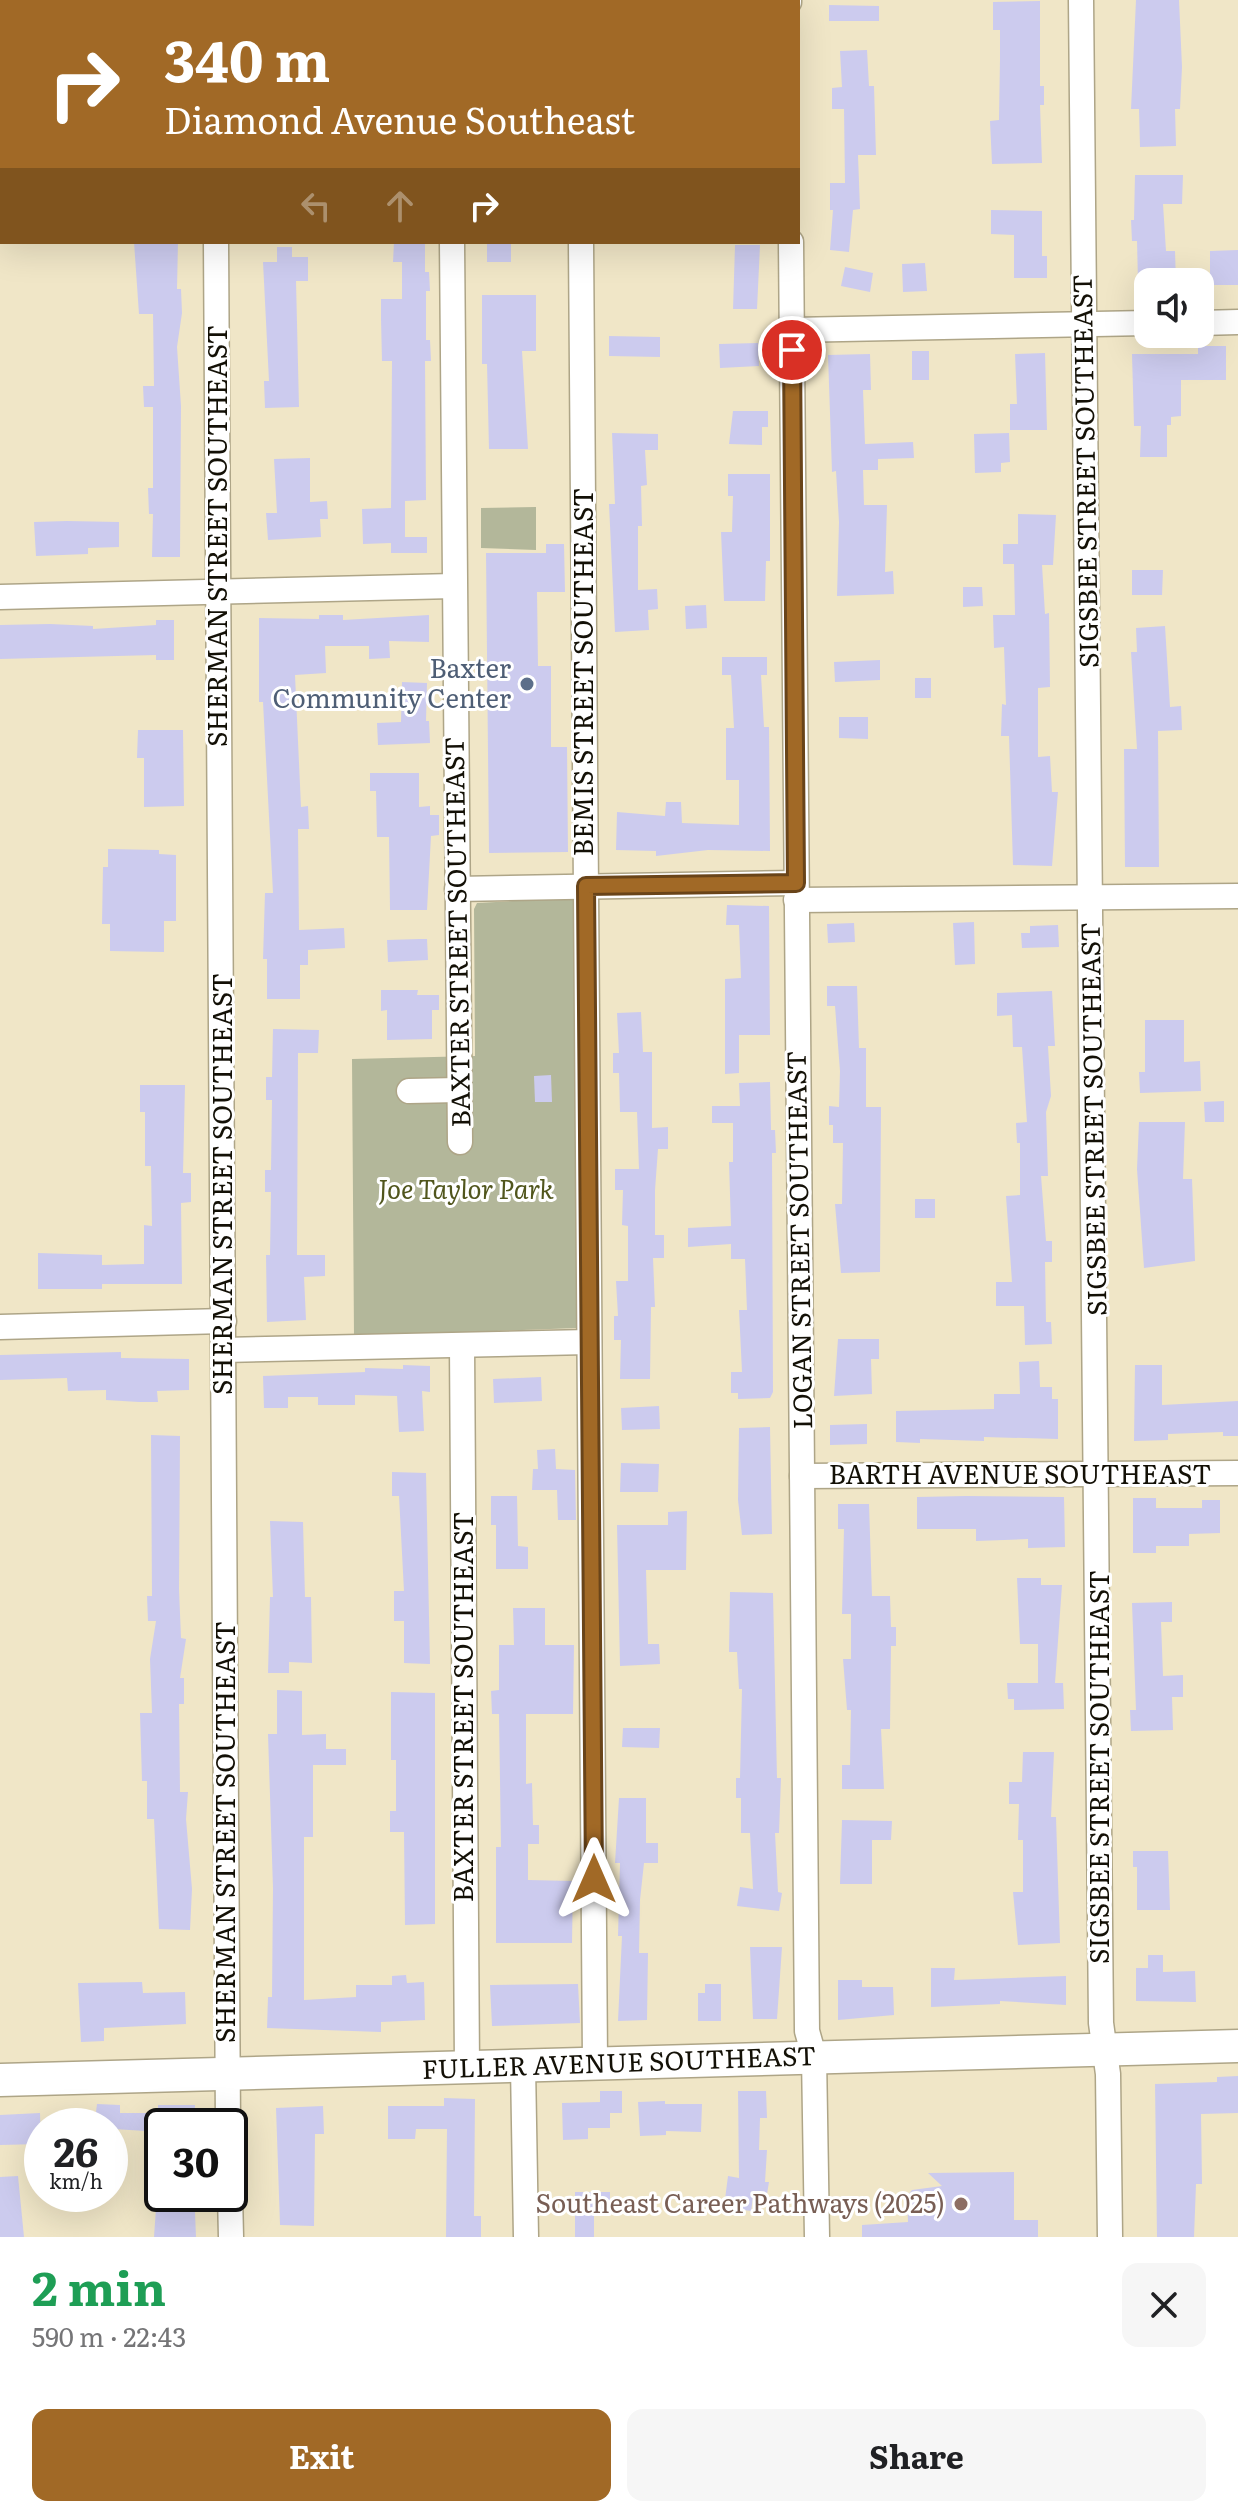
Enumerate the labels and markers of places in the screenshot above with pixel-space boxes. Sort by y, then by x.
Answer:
pin [758,316,826,384]
place label: Baxter Community Center [272,647,512,716]
marker: Baxter Community Center [518,675,536,693]
place label: Southeast Career Pathways (2025) [535,2182,945,2221]
marker: Southeast Career Pathways (2025) [952,2195,970,2213]

